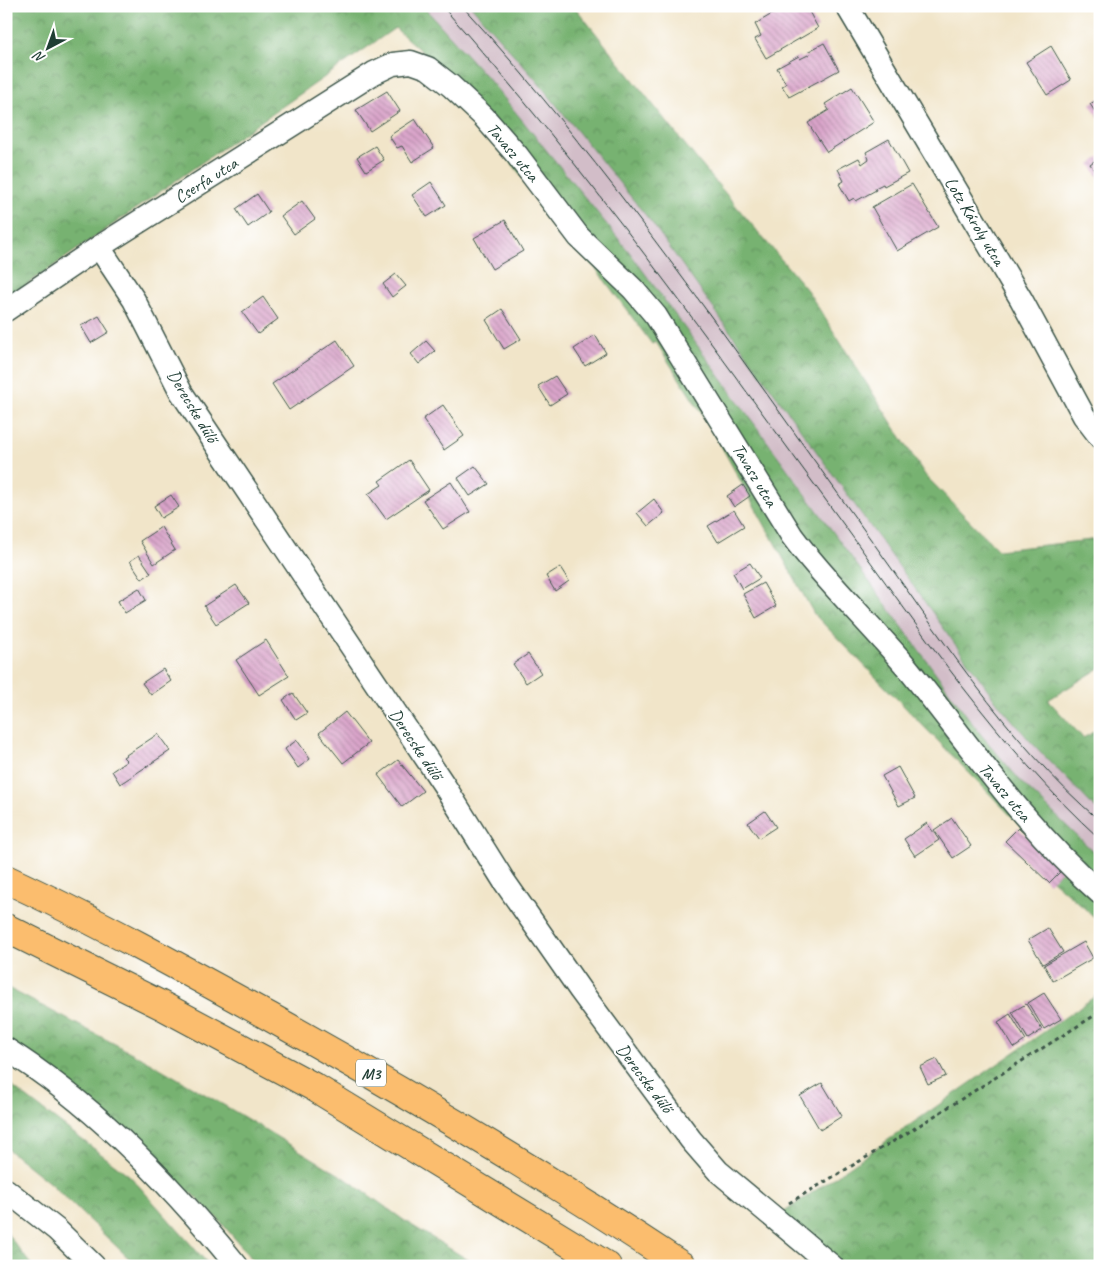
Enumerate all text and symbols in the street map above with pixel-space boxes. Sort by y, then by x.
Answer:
north arrow [22,22,72,72]
text: N [29,47,49,67]
street label: Tavasz utca [482,118,545,187]
street label: Cserfa utca [170,151,243,208]
street label: Lotz Károly utca [940,173,1011,271]
street label: Derecske dűlő [163,366,225,449]
street label: Tavasz utca [727,439,783,512]
street label: Derecske dűlő [384,704,449,786]
street label: Tavasz utca [974,758,1037,827]
street label: Derecske dűlő [612,1039,680,1119]
road number: M3 [356,1060,386,1086]

